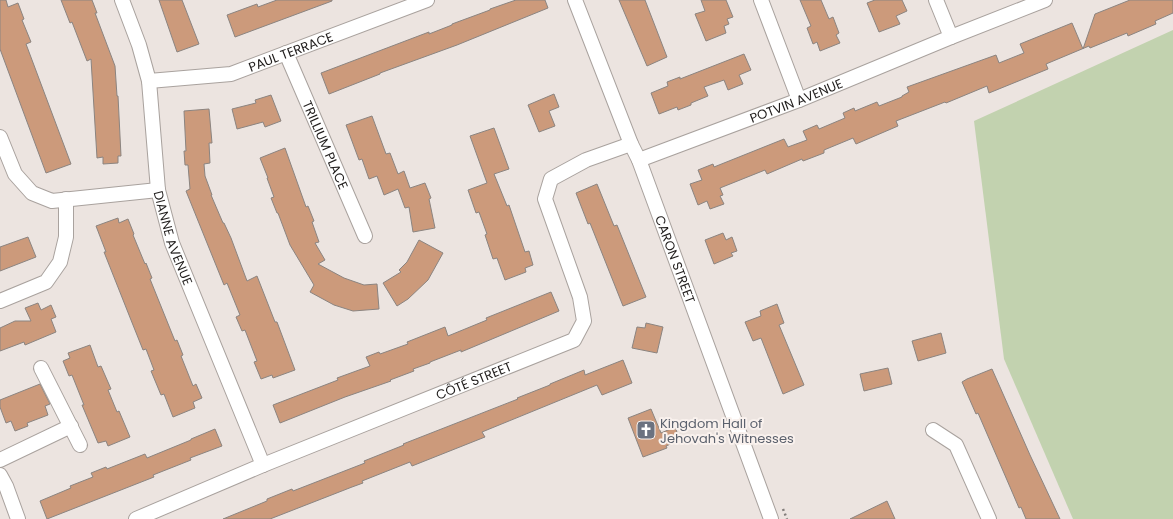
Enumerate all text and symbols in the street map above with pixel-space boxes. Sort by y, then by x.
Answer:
street label: PAUL TERRACE [246,27,336,77]
street label: POTVIN AVENUE [747,74,846,128]
street label: TRILLIUM PLACE [298,98,353,192]
street label: DIANNE AVENUE [149,189,197,288]
street label: CARON STREET [650,213,700,306]
street label: CÔTÉ STREET [433,357,515,405]
place label: Kingdom Hall of Jehovah's Witnesses [660,414,794,448]
church icon: Kingdom Hall of Jehovah's Witnesses [635,419,657,441]

